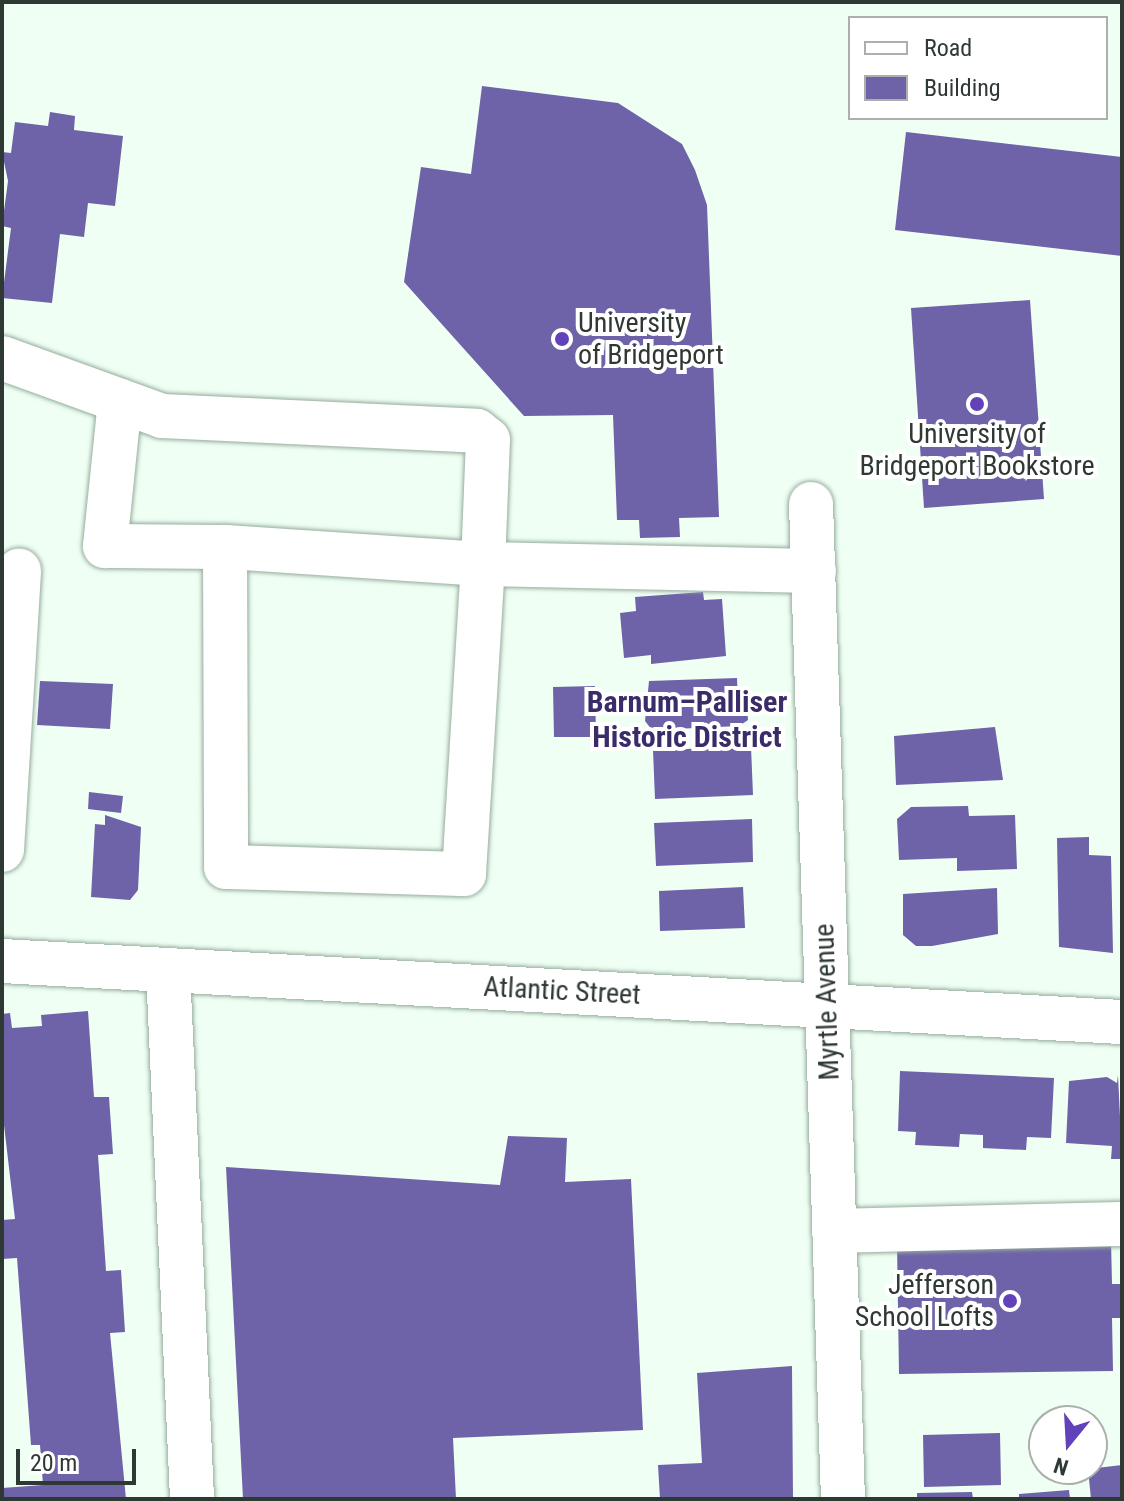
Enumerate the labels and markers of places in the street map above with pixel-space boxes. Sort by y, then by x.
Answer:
place label: University of Bridgeport [578,306,724,372]
marker: University of Bridgeport [553,330,571,348]
marker: University of Bridgeport Bookstore [968,395,986,413]
place label: University of Bridgeport Bookstore [859,417,1095,483]
place label: Jefferson School Lofts [855,1268,994,1334]
marker: Jefferson School Lofts [1001,1292,1019,1310]

